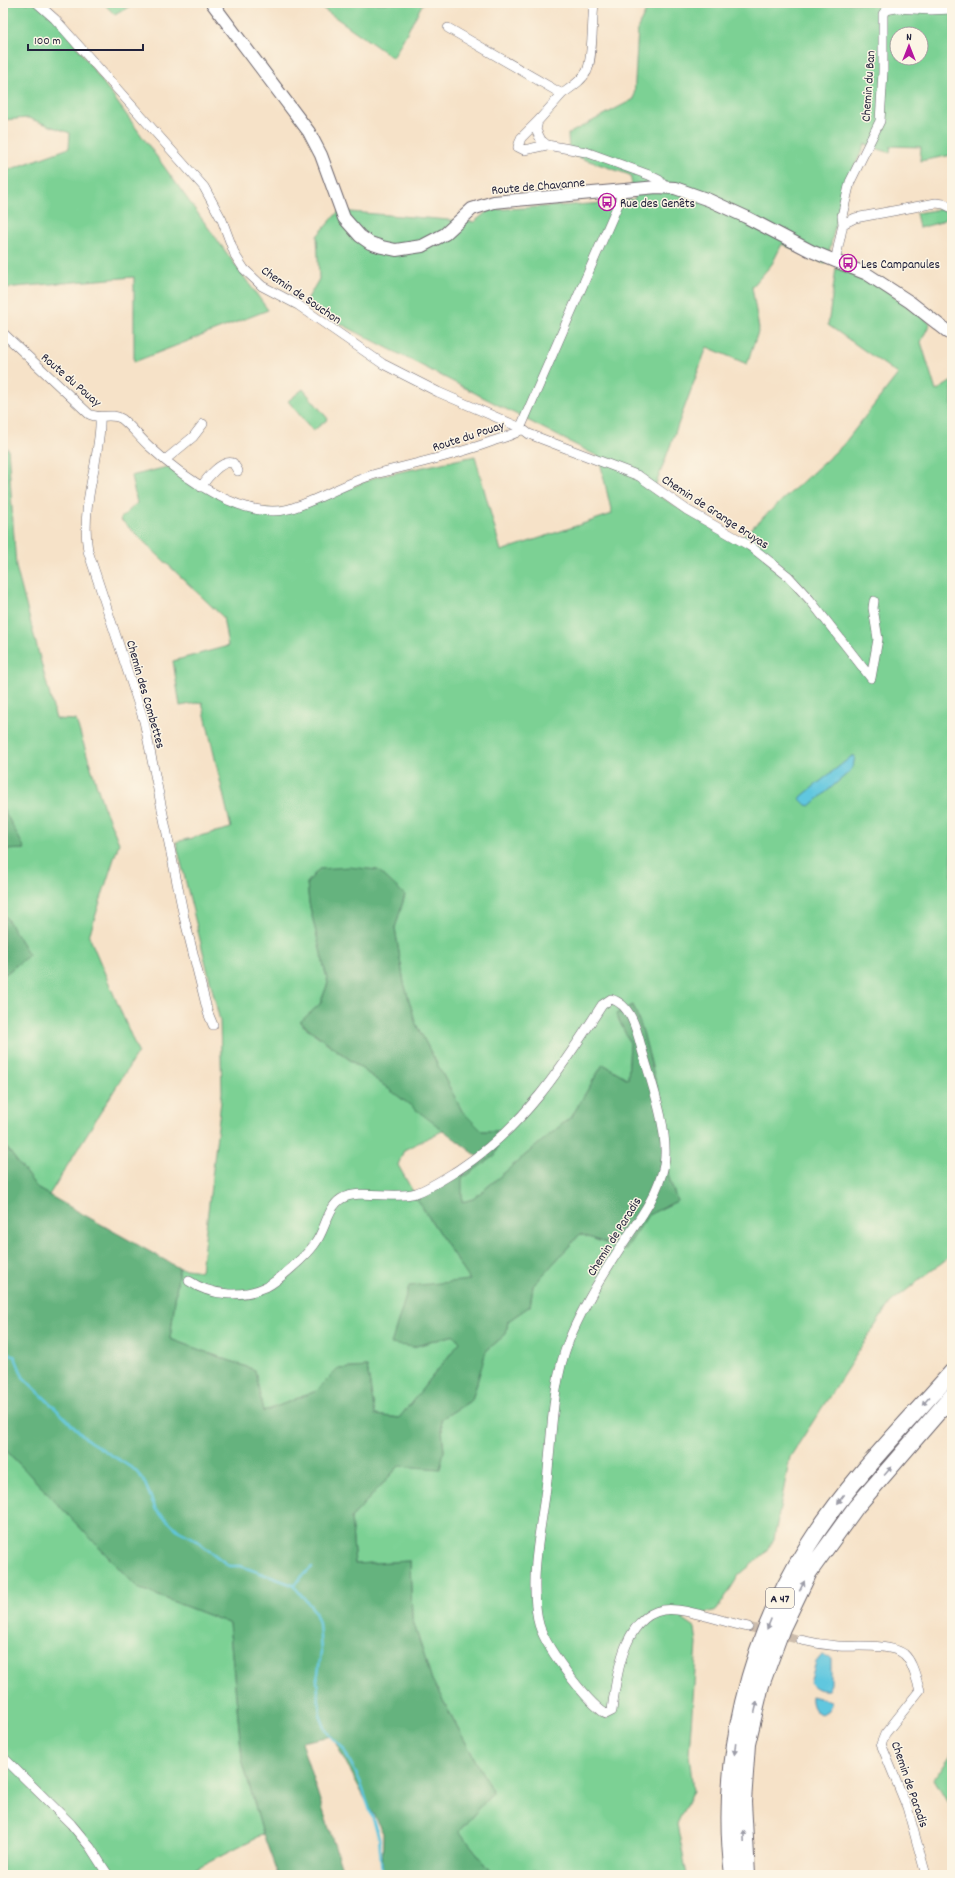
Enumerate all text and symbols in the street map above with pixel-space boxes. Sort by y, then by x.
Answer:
scale bar [28,26,143,52]
north arrow [889,26,929,66]
text: N [906,30,912,46]
text: 100 m [34,33,61,50]
street label: Chemin du Ban [858,50,881,122]
street label: Route de Chavanne [491,174,586,201]
bus stop icon: Rue des Genêts [597,192,617,212]
place label: Rue des Genêts [620,195,695,214]
bus stop icon: Les Campanules [838,253,858,273]
place label: Les Campanules [861,256,940,275]
street label: Chemin de Souchon [257,262,345,330]
street label: Route du Pouay [36,349,105,413]
street label: Route du Pouay [430,417,508,458]
street label: Chemin de Grange Bruyas [657,471,772,555]
street label: Chemin des Combettes [120,638,169,751]
street label: Chemin de Paradis [583,1194,647,1281]
one-way arrow [921,1396,930,1406]
one-way arrow [883,1466,892,1476]
one-way arrow [837,1494,845,1505]
one-way arrow [799,1581,805,1592]
road number: A 47 [766,1588,794,1608]
one-way arrow [765,1618,771,1630]
one-way arrow [753,1701,759,1713]
street label: Chemin de Paradis [885,1739,932,1830]
one-way arrow [732,1743,738,1755]
one-way arrow [741,1829,747,1842]

